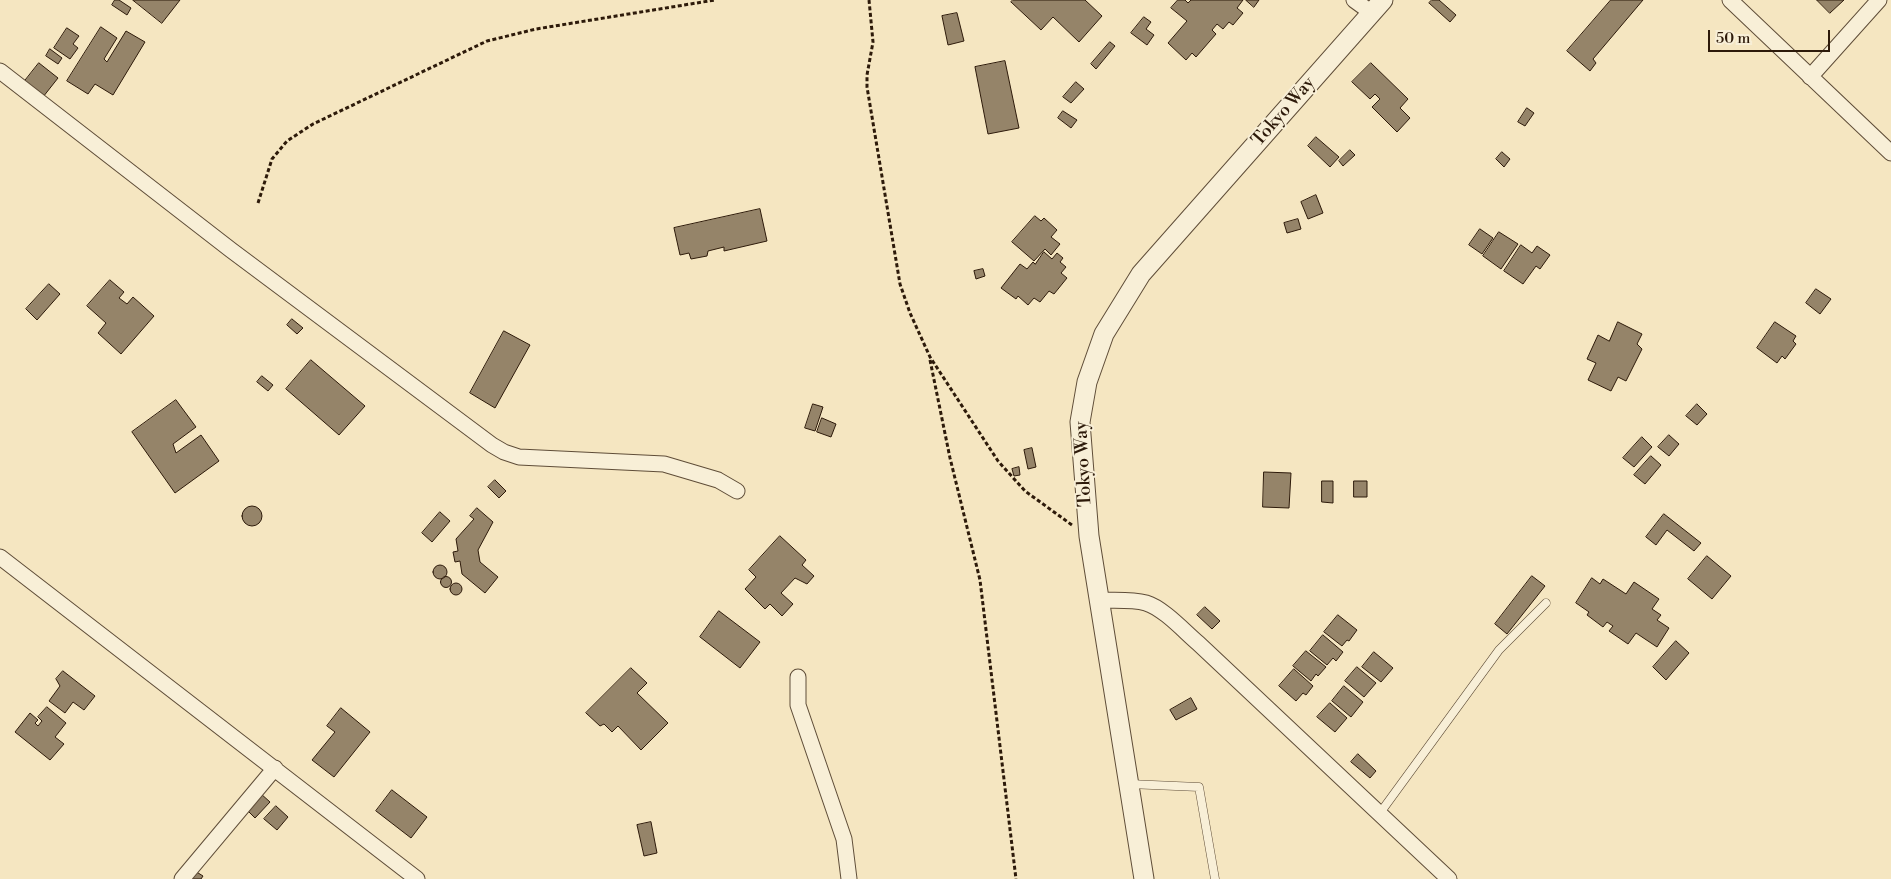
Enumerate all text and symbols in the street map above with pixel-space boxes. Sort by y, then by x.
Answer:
scale bar [1711,20,1834,52]
text: 50 m [1716,29,1750,48]
street label: Tokyo Way [1248,73,1320,151]
street label: Tokyo Way [1071,421,1097,507]

